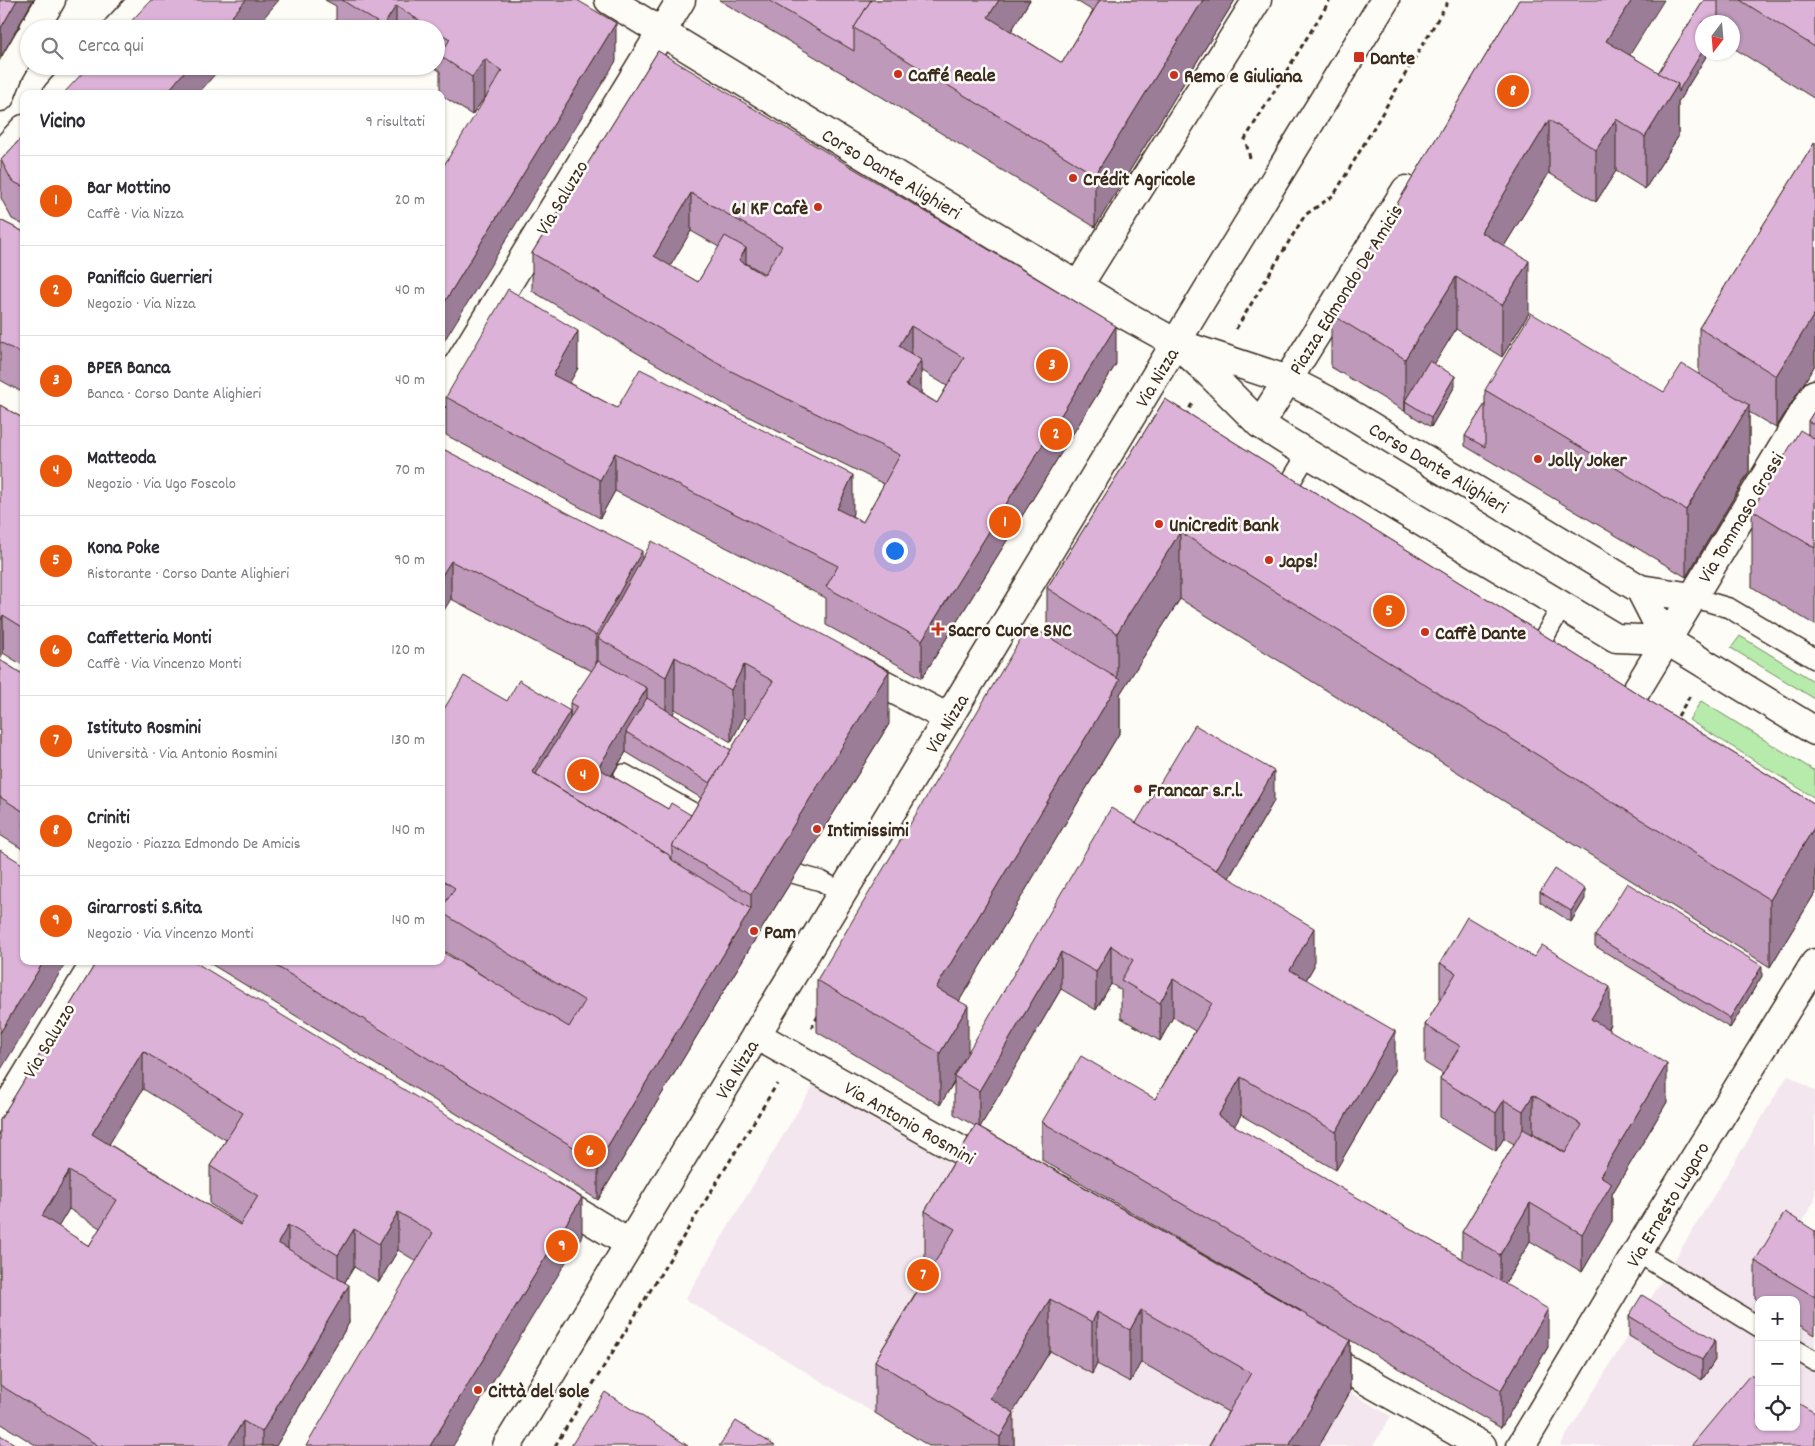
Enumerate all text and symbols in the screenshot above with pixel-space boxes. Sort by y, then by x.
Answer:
north arrow [1695,15,1740,60]
search box [20,20,445,75]
icon: search [38,34,66,62]
text: Cerca qui [78,34,144,61]
place label: Dante [1370,46,1415,74]
marker: Dante [1352,50,1366,64]
place label: Caffé Reale [908,63,996,91]
place label: Remo e Giuliana [1184,64,1303,92]
marker: Caffé Reale [892,68,904,80]
marker: Remo e Giuliana [1168,69,1180,81]
pin: 8 [1497,72,1529,110]
text: Vicino [40,108,85,138]
text: 9 risultati [365,111,425,134]
street label: Corso Dante Alighieri [815,123,966,229]
street label: Via Saluzzo [530,156,597,241]
place label: Crédit Agricole [1083,167,1195,195]
marker: Crédit Agricole [1067,172,1079,184]
text: Bar Mottino [87,176,171,203]
text: 1 [54,189,58,212]
text: 20 m [395,189,425,212]
place label: 61 KF Cafè [732,196,808,224]
street label: Piazza Edmondo De Amicis [1284,200,1412,381]
marker: 61 KF Cafè [812,201,824,213]
text: Caffè · Via Nizza [87,203,183,226]
text: Panificio Guerrieri [87,266,212,293]
text: 2 [53,279,60,302]
text: 40 m [395,279,425,302]
text: Negozio · Via Nizza [87,293,195,316]
street label: Via Nizza [1130,343,1188,414]
pin: 3 [1036,346,1068,384]
text: BPER Banca [87,356,170,383]
text: 3 [52,369,60,392]
text: 40 m [395,369,425,392]
text: Banca · Corso Dante Alighieri [87,383,261,406]
pin: 2 [1040,415,1072,453]
street label: Corso Dante Alighieri [1362,417,1513,523]
text: Matteoda [87,446,156,473]
place label: Jolly Joker [1548,448,1628,476]
street label: Via Tommaso Grossi [1692,448,1793,589]
marker: Jolly Joker [1532,453,1544,465]
text: 4 [53,459,59,482]
text: 70 m [395,459,425,482]
text: Negozio · Via Ugo Foscolo [87,473,236,496]
pin: 1 [989,503,1021,541]
place label: UniCredit Bank [1169,513,1279,541]
marker: UniCredit Bank [1153,518,1165,530]
text: Kona Poke [87,536,160,563]
your location [882,538,908,564]
text: 5 [52,549,60,572]
text: 90 m [394,549,425,572]
place label: Japs! [1279,549,1318,577]
marker: Japs! [1263,554,1275,566]
text: Ristorante · Corso Dante Alighieri [87,563,289,586]
pin: 5 [1373,592,1405,630]
place label: Sacro Cuore SNC [948,618,1072,646]
place label: Caffè Dante [1435,621,1526,649]
marker: Sacro Cuore SNC [932,623,944,635]
text: Caffetteria Monti [87,626,212,653]
marker: Caffè Dante [1419,626,1431,638]
text: 6 [52,639,60,662]
text: 120 m [391,639,425,662]
text: Caffè · Via Vincenzo Monti [87,653,241,676]
street label: Via Nizza [920,689,978,760]
text: Istituto Rosmini [87,716,201,743]
text: 7 [53,729,59,752]
text: 130 m [391,729,425,752]
text: Università · Via Antonio Rosmini [87,743,277,766]
pin: 4 [567,756,599,794]
place label: Francar s.r.l. [1148,778,1243,806]
marker: Francar s.r.l. [1132,783,1144,795]
text: Criniti [87,806,130,833]
place label: Intimissimi [827,818,909,846]
text: 8 [53,819,59,842]
text: 140 m [391,819,425,842]
marker: Intimissimi [811,823,823,835]
text: Negozio · Piazza Edmondo De Amicis [87,833,301,856]
text: Girarrosti S.Rita [87,896,202,923]
text: 9 [52,909,60,932]
text: 140 m [391,909,425,932]
place label: Pam [764,920,796,948]
text: Negozio · Via Vincenzo Monti [87,923,253,946]
marker: Pam [748,925,760,937]
street label: Via Saluzzo [17,999,84,1084]
street label: Via Nizza [710,1035,768,1106]
street label: Via Antonio Rosmini [838,1076,980,1174]
pin: 6 [574,1132,606,1170]
street label: Via Ernesto Lugaro [1621,1137,1718,1274]
pin: 9 [546,1227,578,1265]
pin: 7 [907,1256,939,1294]
map controls [1755,1296,1800,1431]
button: + [1755,1296,1800,1341]
button: − [1755,1341,1800,1386]
place label: Città del sole [488,1379,589,1407]
marker: Città del sole [472,1384,484,1396]
button: locate [1755,1386,1800,1431]

